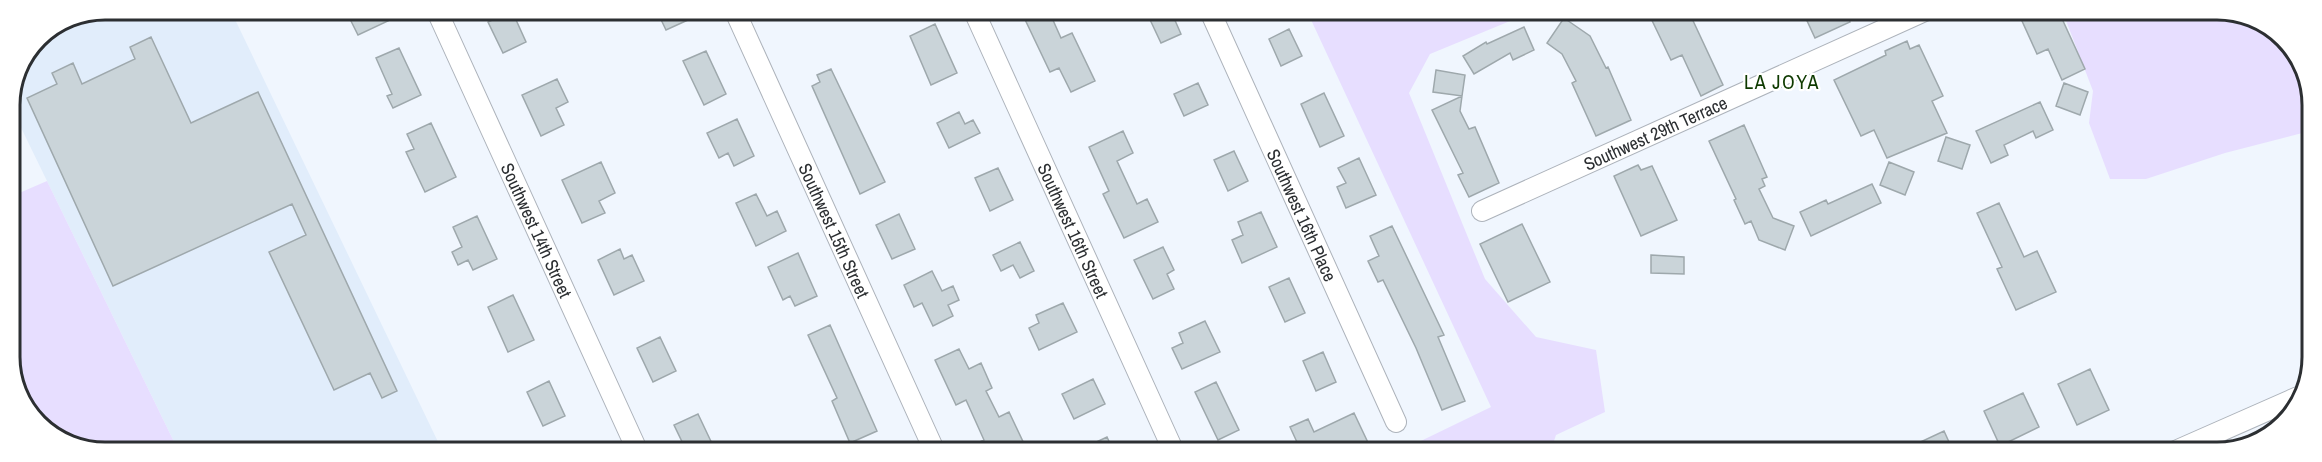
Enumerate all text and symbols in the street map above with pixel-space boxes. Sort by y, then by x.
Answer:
district label: LA JOYA [1744,68,1820,95]
street label: Southwest 29th Terrace [1579,89,1731,176]
street label: Southwest 16th Place [1261,145,1343,285]
street label: Southwest 14th Street [495,159,578,301]
street label: Southwest 15th Street [793,159,876,302]
street label: Southwest 16th Street [1032,159,1115,302]

